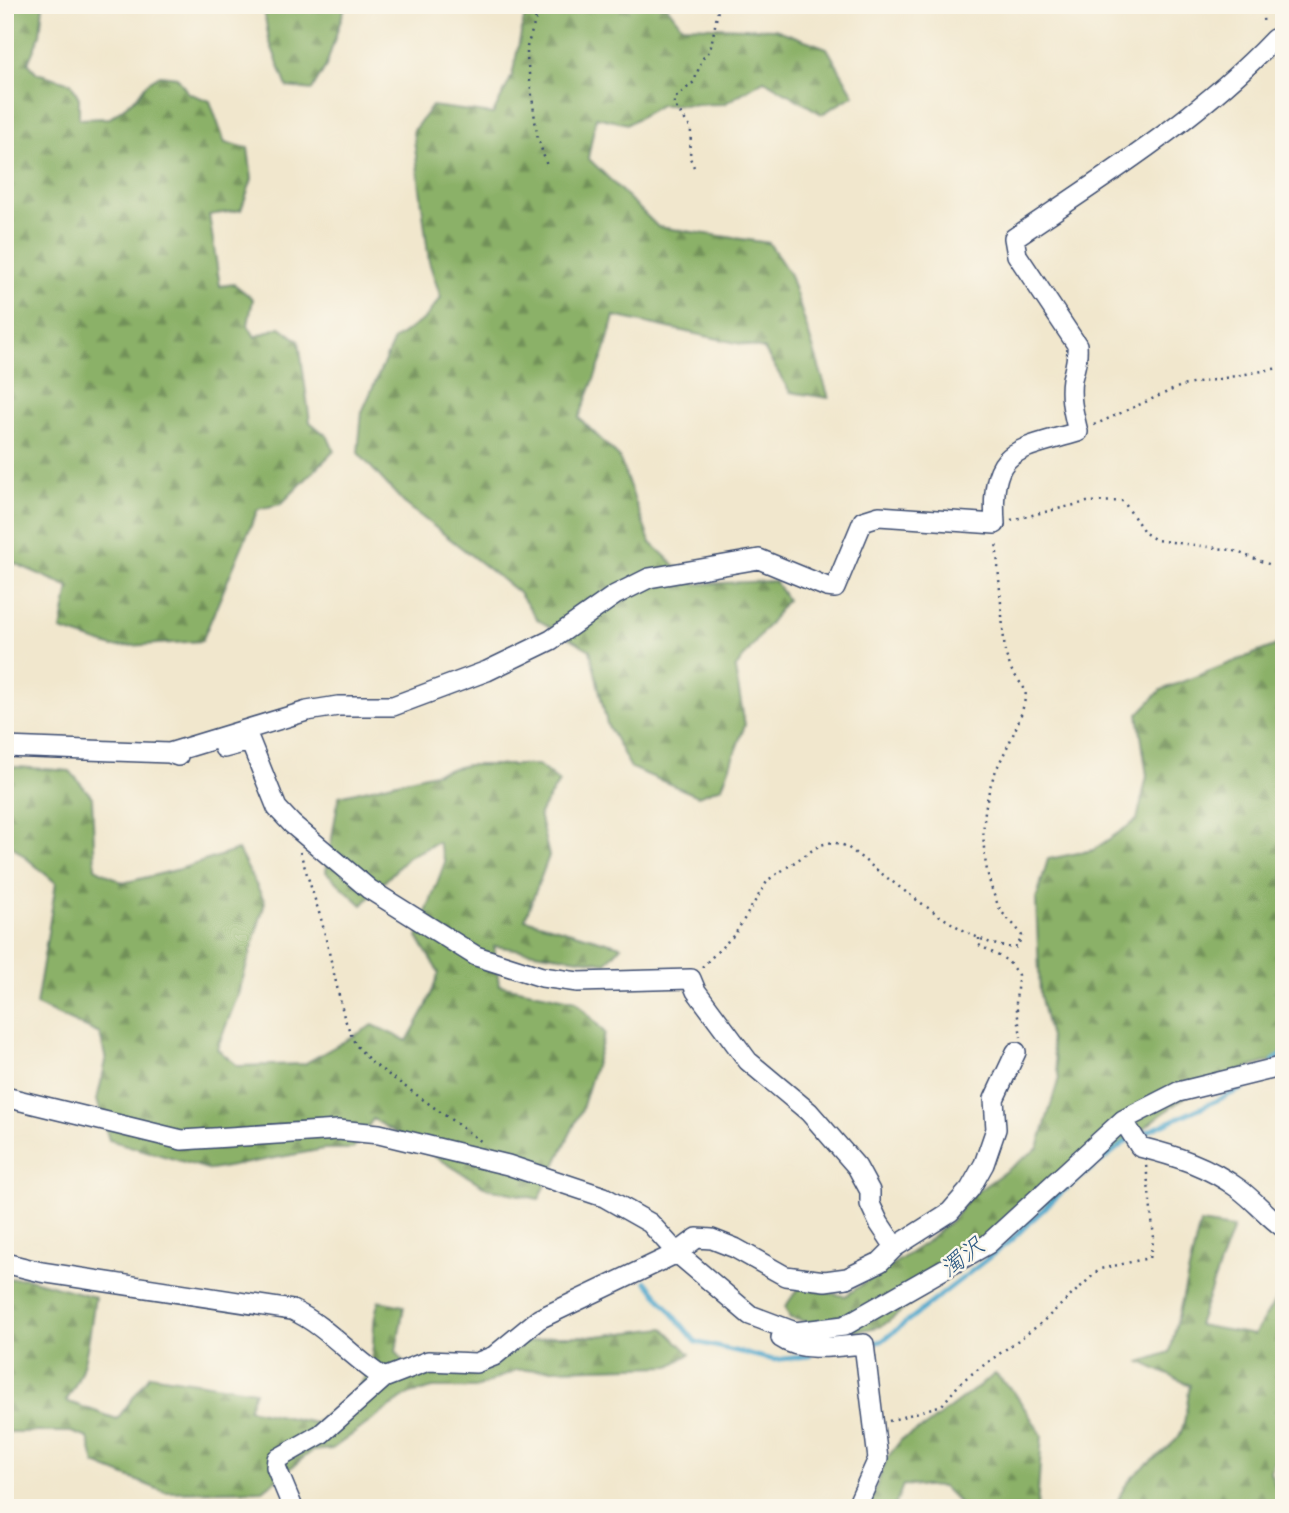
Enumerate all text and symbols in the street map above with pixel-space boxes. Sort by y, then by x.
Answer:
water label: 濁沢 [934,1230,990,1283]

